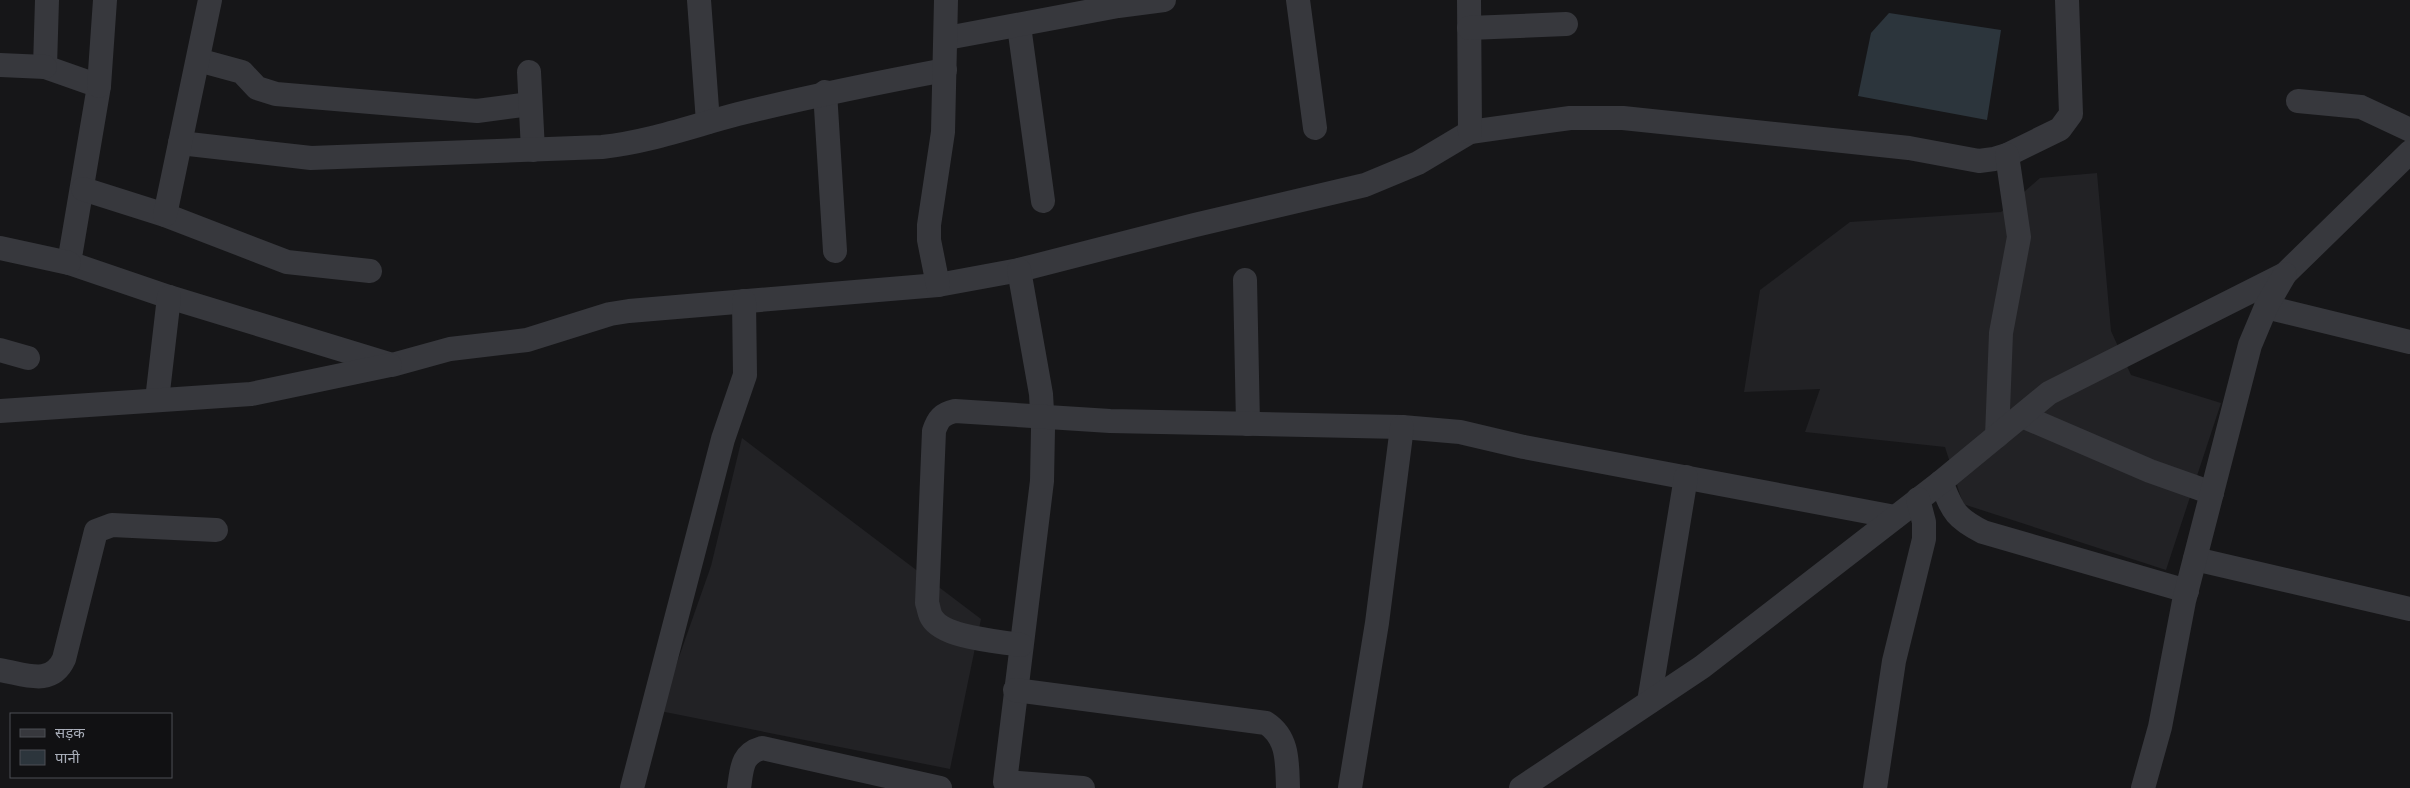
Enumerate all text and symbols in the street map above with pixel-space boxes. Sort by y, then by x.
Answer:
legend [10,713,172,778]
text: सड़क [55,724,85,742]
text: पानी [55,749,81,767]

